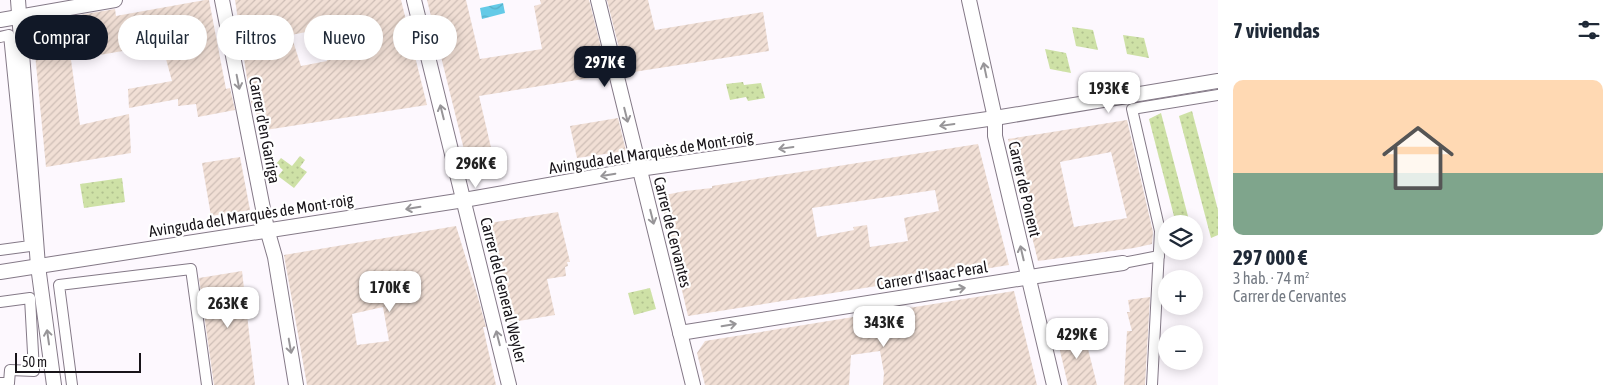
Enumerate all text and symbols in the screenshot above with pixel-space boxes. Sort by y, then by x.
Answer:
chip: Comprar [15,15,108,60]
chip: Alquilar [118,15,207,60]
chip: Filtros [217,15,294,60]
chip: Nuevo [304,15,383,60]
chip: Piso [393,15,457,60]
icon: filters [1575,16,1603,44]
text: 7 viviendas [1233,18,1320,42]
pin: 297K € [564,46,646,88]
text: 297K € [585,53,625,71]
one-way arrow [980,63,989,79]
pin: 193K € [1068,72,1150,114]
one-way arrow [234,74,243,90]
street label: Carrer d'en Garriga [245,75,284,185]
text: 193K € [1089,79,1129,97]
one-way arrow [437,104,446,120]
one-way arrow [622,107,631,123]
icon: home [1373,113,1463,203]
one-way arrow [939,120,955,130]
street label: Avinguda del Marquès de Mont-roig [547,127,755,178]
street label: Carrer de Ponent [1005,139,1045,239]
one-way arrow [778,144,794,154]
pin: 296K € [435,146,517,189]
text: 296K € [456,154,496,172]
one-way arrow [600,170,616,180]
street label: Carrer de Cervantes [651,175,696,290]
street label: Avinguda del Marquès de Mont-roig [147,190,355,241]
one-way arrow [406,203,422,213]
one-way arrow [648,208,657,224]
street label: Carrer del General Weyler [476,215,531,365]
map controls [1158,215,1203,370]
button: layers [1158,215,1203,260]
one-way arrow [1017,245,1026,261]
text: 297 000 € [1233,245,1307,269]
street label: Carrer d'Isaac Peral [875,257,990,293]
text: 3 hab. · 74 m² [1233,269,1309,287]
pin: 170K € [349,270,431,313]
button: + [1158,270,1203,315]
text: 170K € [370,278,410,296]
one-way arrow [950,283,966,293]
pin: 263K € [187,286,269,329]
text: Carrer de Cervantes [1233,287,1346,305]
text: 263K € [208,294,248,312]
pin: 343K € [843,306,925,348]
text: 343K € [864,313,904,331]
pin: 429K € [1036,318,1118,360]
one-way arrow [720,320,736,330]
text: 429K € [1057,325,1097,343]
button: − [1158,325,1203,370]
one-way arrow [42,329,52,345]
one-way arrow [493,330,502,346]
one-way arrow [285,337,295,353]
scale bar [15,350,141,373]
text: 50 m [22,354,47,370]

